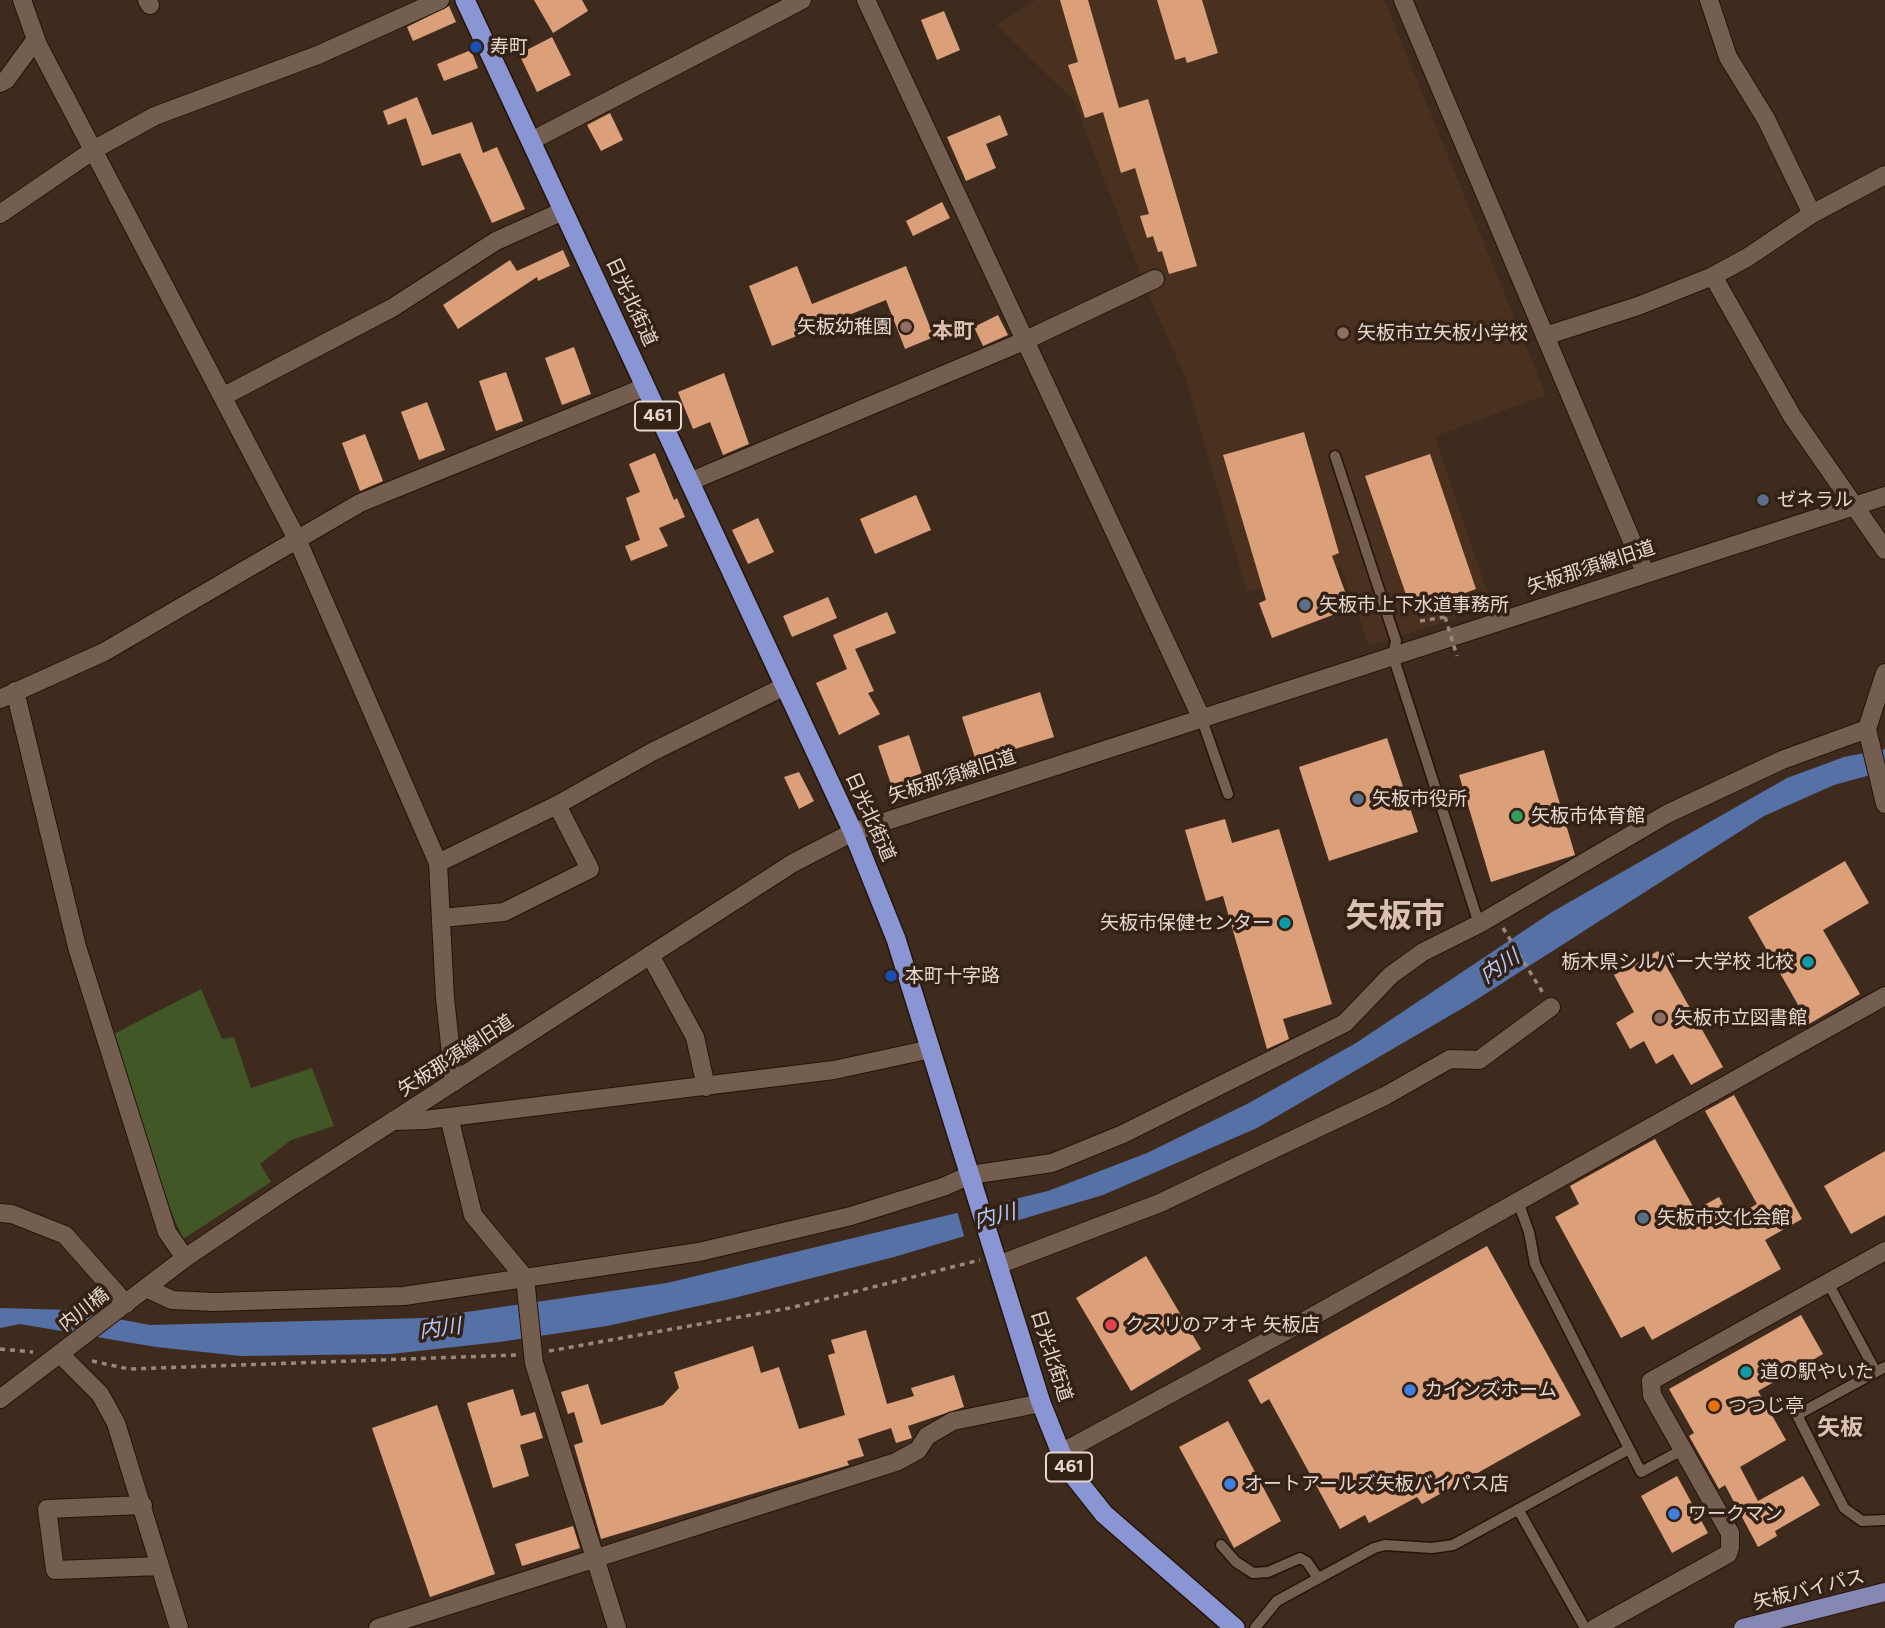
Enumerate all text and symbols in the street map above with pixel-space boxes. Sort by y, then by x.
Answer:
place label: 寿町 [490,36,528,58]
marker: 寿町 [468,39,484,55]
street label: 日光北街道 [601,254,661,350]
place label: 矢板幼稚園 [797,316,892,338]
marker: 矢板幼稚園 [898,319,914,335]
district label: 本町 [932,319,974,345]
place label: 矢板市立矢板小学校 [1357,322,1528,344]
marker: 矢板市立矢板小学校 [1335,325,1351,341]
road number: 461 [635,402,681,430]
place label: ゼネラル [1777,489,1853,511]
marker: ゼネラル [1755,492,1771,508]
street label: 矢板那須線旧道 [1524,537,1658,599]
place label: 矢板市上下水道事務所 [1319,594,1509,616]
marker: 矢板市上下水道事務所 [1297,597,1313,613]
street label: 矢板那須線旧道 [885,746,1019,808]
street label: 日光北街道 [840,769,900,865]
place label: 矢板市役所 [1372,788,1467,810]
marker: 矢板市役所 [1350,791,1366,807]
place label: 矢板市体育館 [1531,805,1645,827]
marker: 矢板市体育館 [1509,808,1525,824]
district label: 矢板市 [1346,897,1444,937]
place label: 矢板市保健センター [1100,912,1271,934]
marker: 矢板市保健センター [1277,915,1293,931]
water label: 内川 [1476,945,1524,989]
place label: 栃木県シルバー大学校 北校 [1561,951,1794,973]
marker: 栃木県シルバー大学校 北校 [1800,954,1816,970]
place label: 本町十字路 [905,965,1000,987]
marker: 本町十字路 [883,968,899,984]
place label: 矢板市立図書館 [1674,1007,1807,1029]
street label: 矢板那須線旧道 [394,1010,518,1102]
marker: 矢板市立図書館 [1652,1010,1668,1026]
water label: 内川 [972,1200,1018,1234]
place label: 矢板市文化会館 [1657,1207,1790,1229]
marker: 矢板市文化会館 [1635,1210,1651,1226]
street label: 内川橋 [55,1283,113,1337]
street label: 日光北街道 [1025,1307,1077,1405]
water label: 内川 [418,1314,462,1344]
place label: クスリのアオキ 矢板店 [1125,1314,1320,1336]
marker: クスリのアオキ 矢板店 [1103,1317,1119,1333]
place label: 道の駅やいた [1760,1361,1874,1383]
marker: 道の駅やいた [1738,1364,1754,1380]
place label: カインズホーム [1424,1379,1557,1401]
marker: カインズホーム [1402,1382,1418,1398]
place label: つつじ亭 [1728,1395,1804,1417]
marker: つつじ亭 [1706,1398,1722,1414]
district label: 矢板 [1817,1414,1863,1442]
road number: 461 [1046,1452,1092,1482]
place label: オートアールズ矢板バイパス店 [1244,1473,1509,1495]
marker: オートアールズ矢板バイパス店 [1222,1476,1238,1492]
place label: ワークマン [1688,1503,1783,1525]
marker: ワークマン [1666,1506,1682,1522]
street label: 矢板バイパス [1751,1565,1867,1615]

